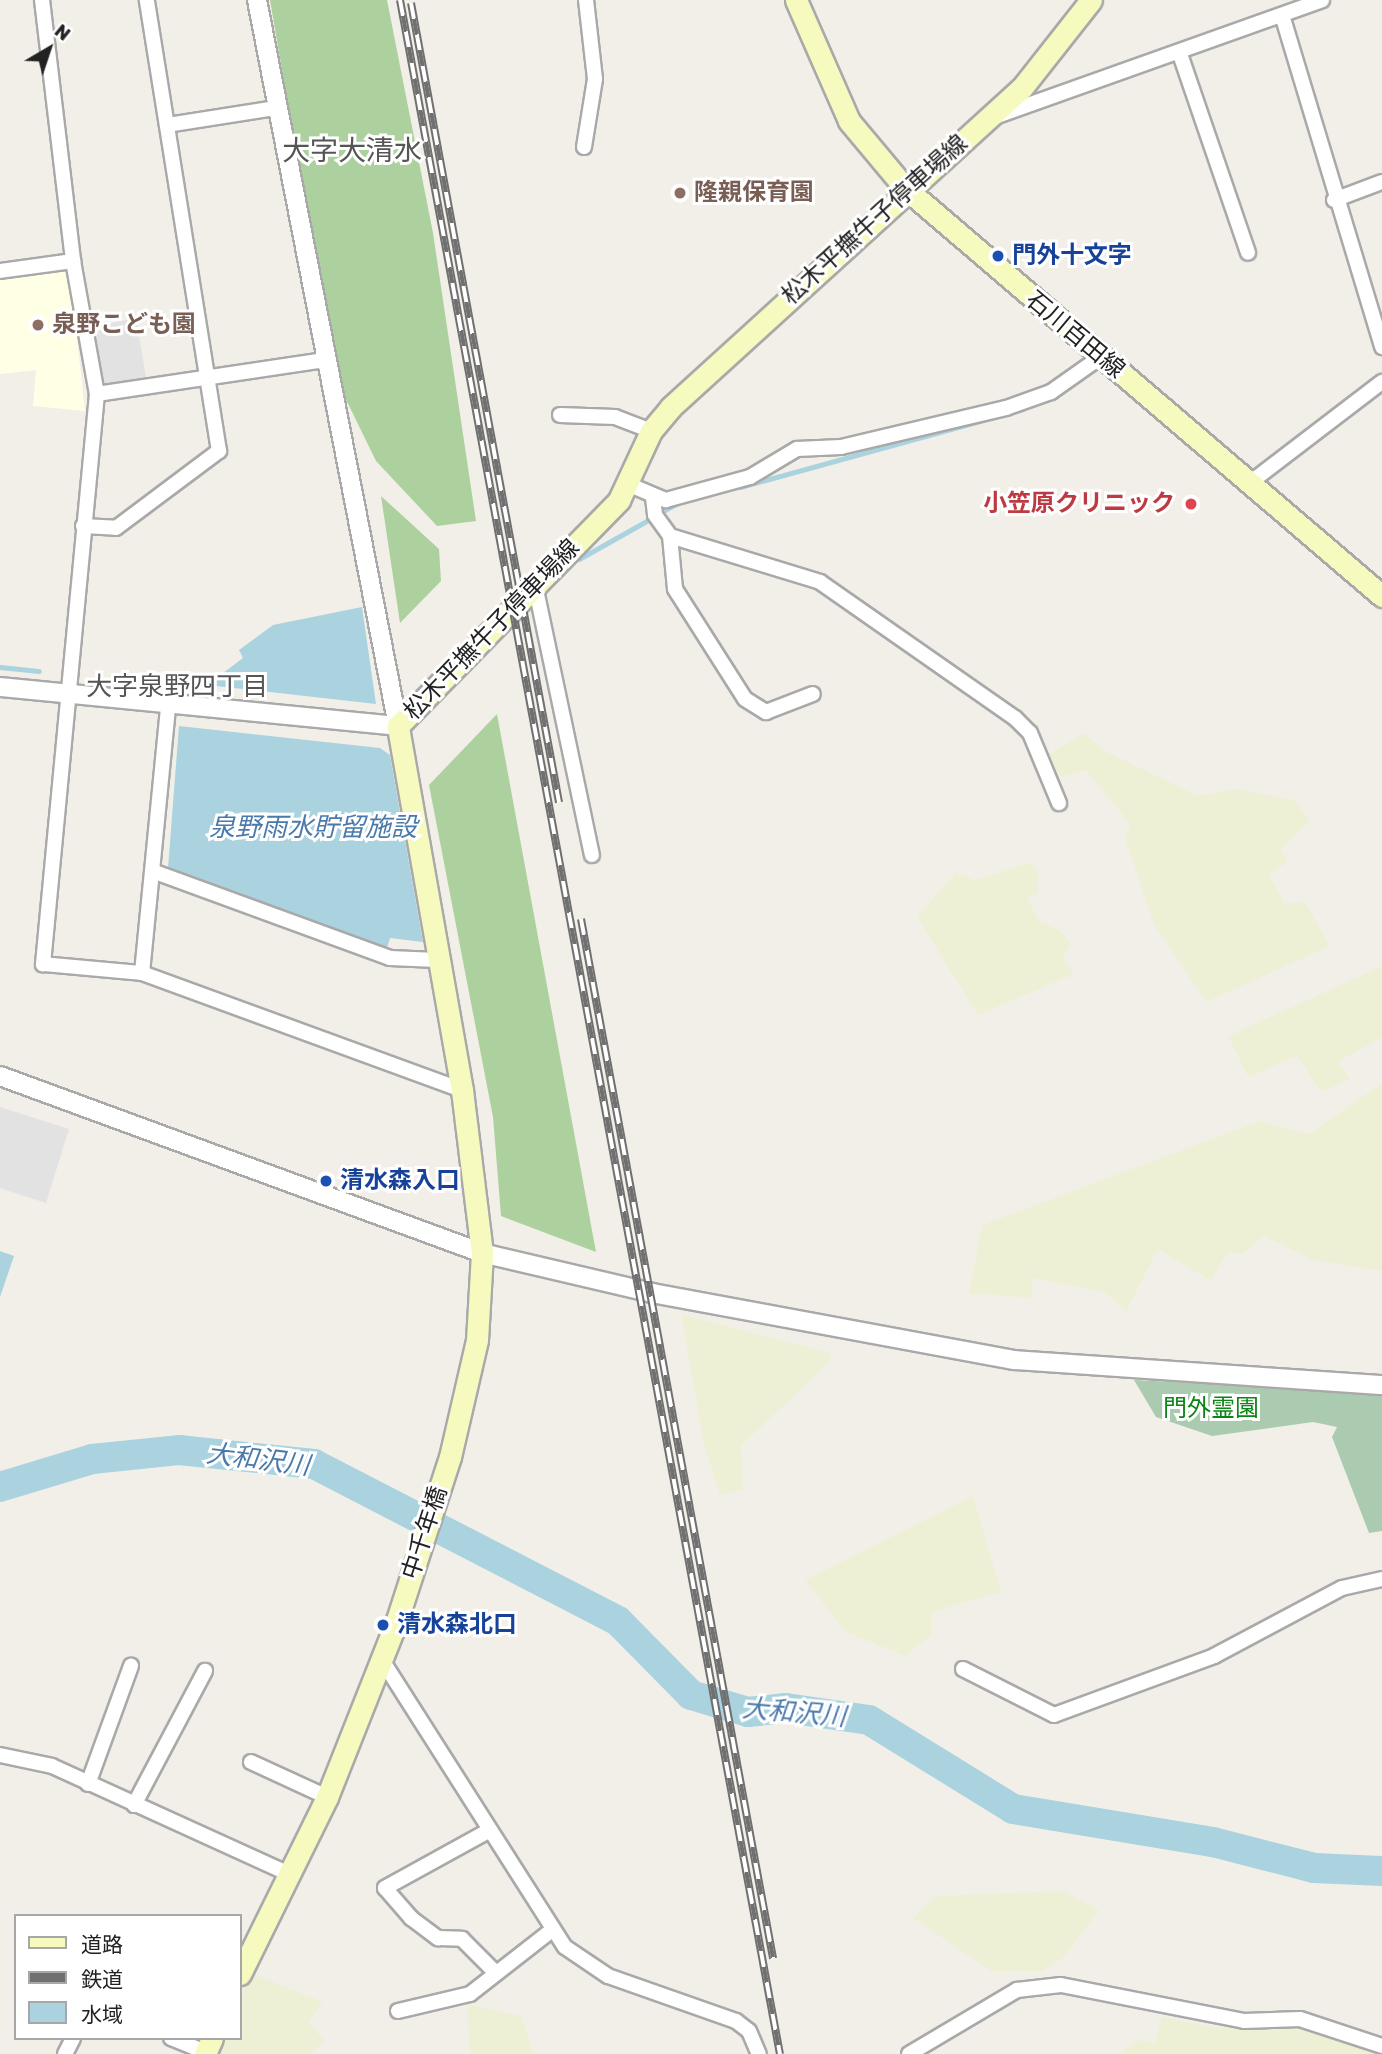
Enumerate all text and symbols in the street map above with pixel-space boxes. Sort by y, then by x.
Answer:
north arrow [14,14,84,84]
text: N [50,19,75,46]
street label: 松木平撫牛子停車場線 [776,129,974,311]
district label: 大字大清水 [282,134,422,168]
place label: 隆親保育園 [694,179,814,207]
marker: 隆親保育園 [672,185,688,201]
place label: 門外十文字 [1012,242,1132,270]
marker: 門外十文字 [990,248,1006,264]
street label: 石川百田線 [1020,285,1130,385]
place label: 泉野こども園 [52,311,196,339]
marker: 泉野こども園 [30,317,46,333]
place label: 小笠原クリニック [983,490,1175,518]
marker: 小笠原クリニック [1181,494,1201,514]
street label: 松木平撫牛子停車場線 [398,534,586,726]
district label: 大字泉野四丁目 [86,671,268,703]
water label: 泉野雨水貯留施設 [209,812,417,844]
place label: 清水森入口 [340,1167,460,1195]
marker: 清水森入口 [318,1173,334,1189]
park label: 門外霊園 [1163,1395,1259,1423]
water label: 大和沢川 [204,1438,312,1482]
street label: 中千年橋 [396,1483,454,1583]
place label: 清水森北口 [397,1611,517,1639]
marker: 清水森北口 [375,1617,391,1633]
water label: 大和沢川 [741,1693,847,1733]
legend [14,1914,242,2040]
text: 道路 [81,1932,123,1957]
text: 鉄道 [81,1967,123,1992]
text: 水域 [81,2002,123,2027]

